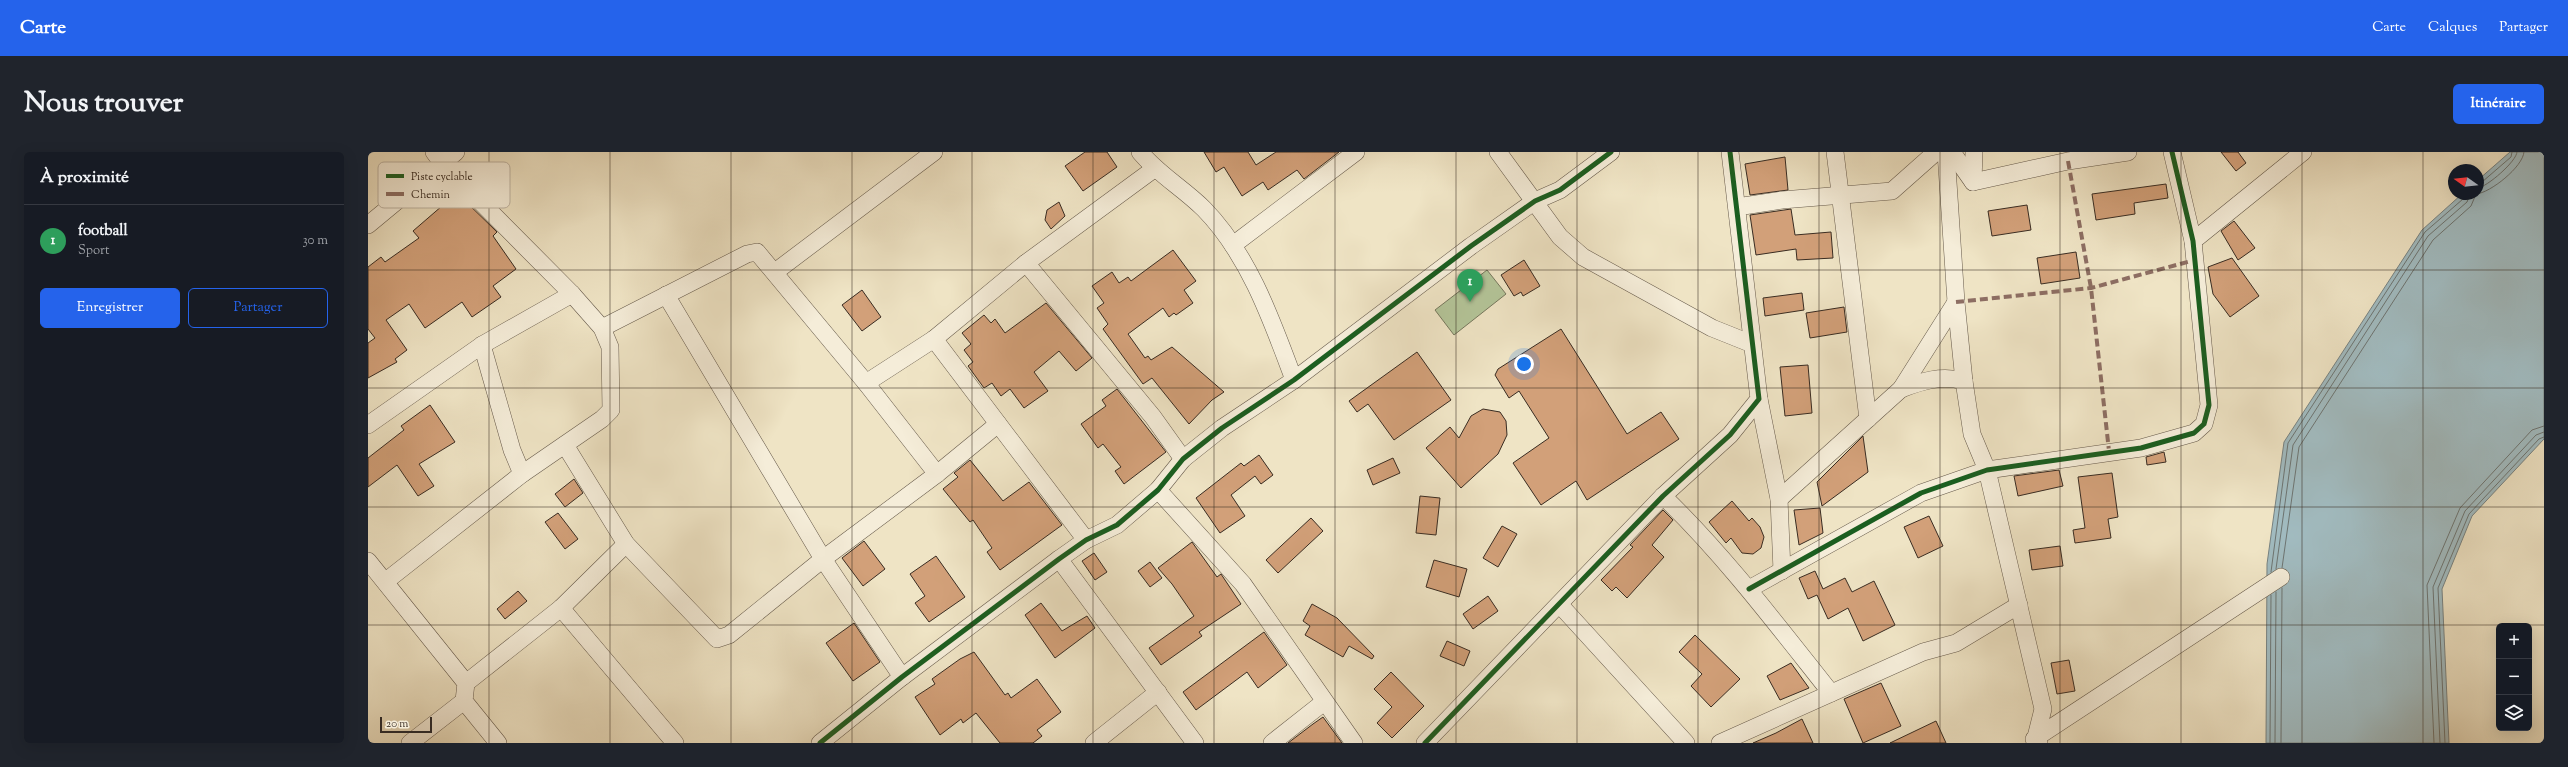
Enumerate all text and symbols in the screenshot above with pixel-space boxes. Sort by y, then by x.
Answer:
text: Carte [20,15,66,42]
text: Carte [2372,18,2406,38]
text: Calques [2428,18,2477,38]
text: Partager [2499,18,2548,38]
text: Nous trouver [24,84,183,124]
button: Itinéraire [2453,84,2544,124]
legend [378,162,510,208]
north arrow [2448,164,2484,200]
text: À proximité [40,166,129,190]
text: Piste cyclable [411,169,473,185]
text: Chemin [411,187,451,203]
text: football [78,221,128,242]
text: 1 [51,232,55,250]
text: 30 m [302,232,328,250]
text: Sport [78,242,109,260]
pin: 1 [1457,269,1483,302]
button: Enregistrer [40,288,180,328]
button: Partager [188,288,328,328]
your location [1514,354,1534,374]
map controls [2496,623,2532,731]
button: + [2496,623,2532,659]
button: − [2496,659,2532,695]
button: layers [2496,695,2532,731]
scale bar [380,715,432,734]
text: 20 m [386,716,408,732]

